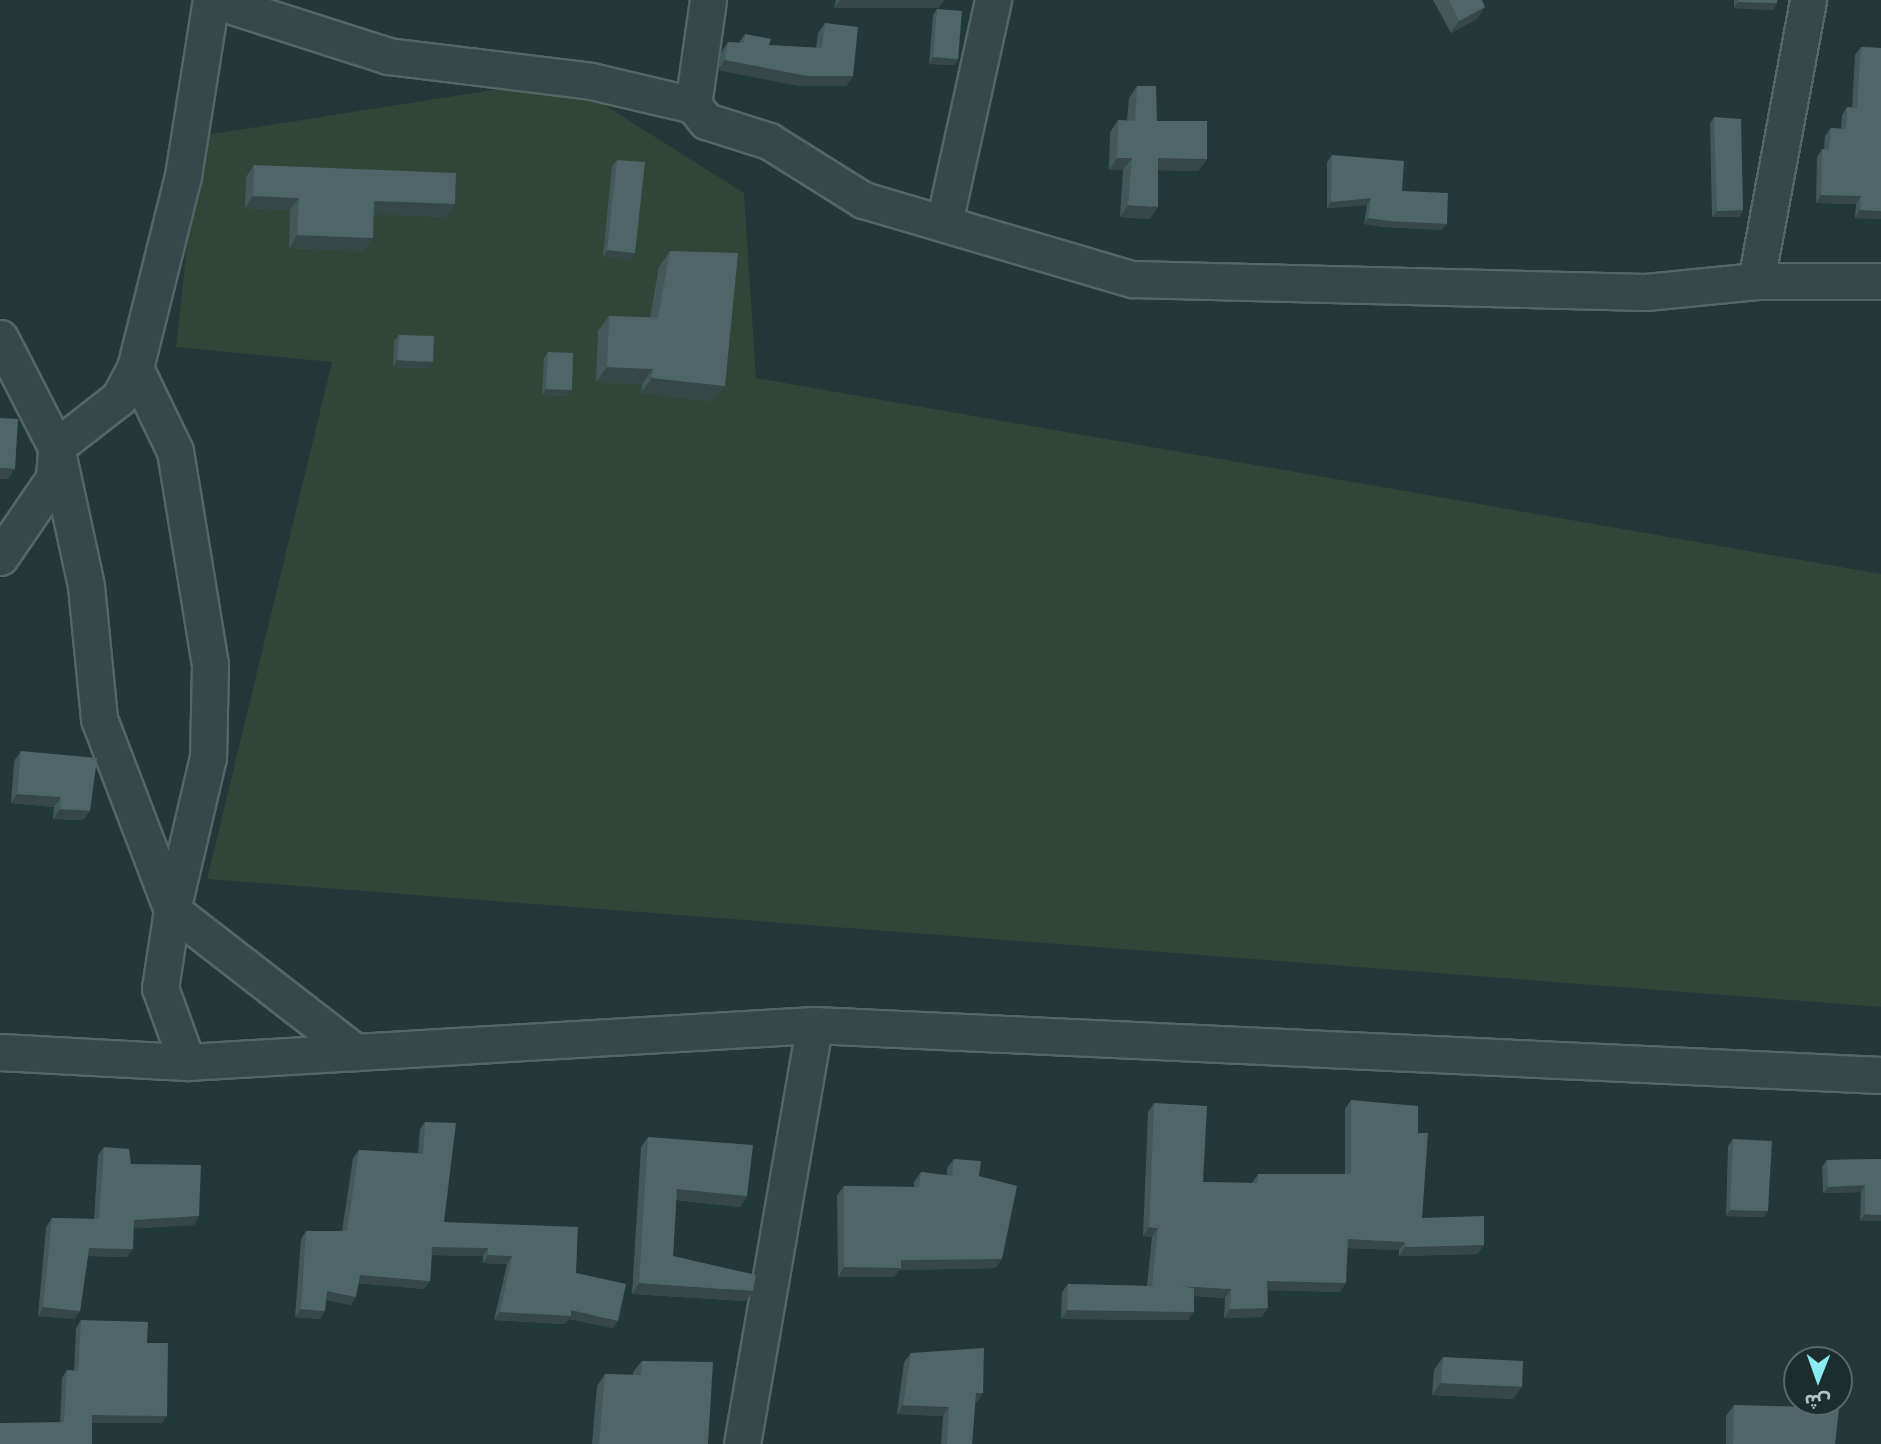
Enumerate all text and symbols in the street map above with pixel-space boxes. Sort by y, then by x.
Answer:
north arrow [1783,1346,1853,1416]
text: ش [1804,1391,1831,1410]

